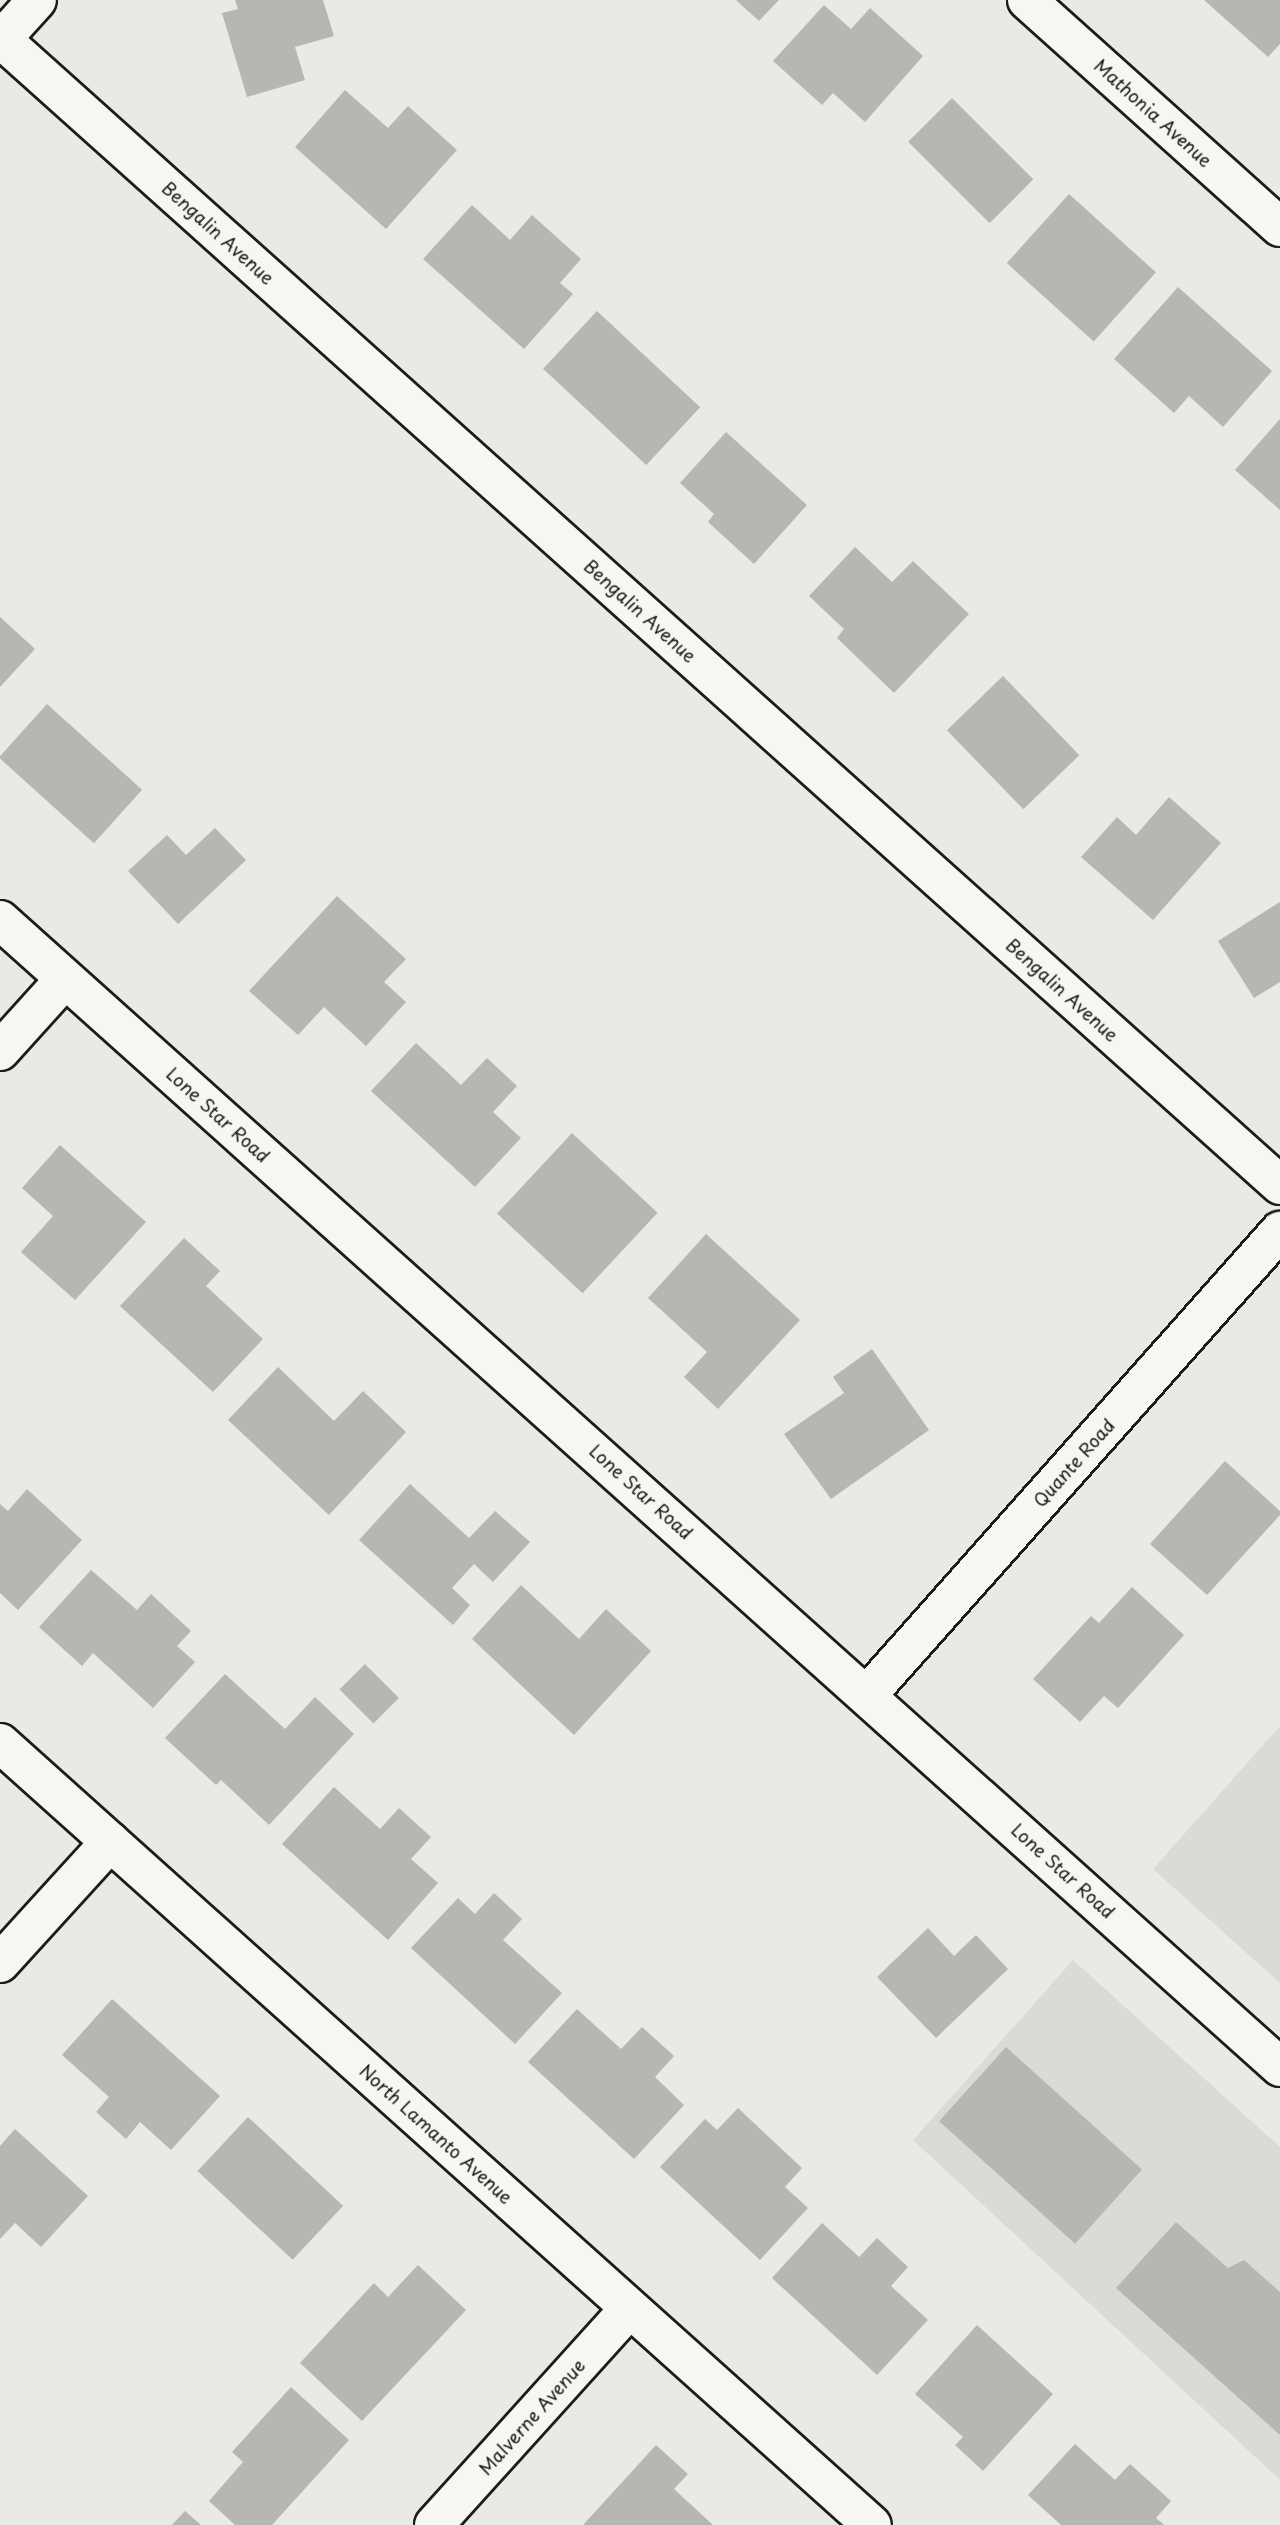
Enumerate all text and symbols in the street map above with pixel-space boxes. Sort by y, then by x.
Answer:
street label: Mathonia Avenue [1090,55,1216,171]
street label: Bengalin Avenue [158,177,278,289]
street label: Bengalin Avenue [580,555,700,667]
street label: Bengalin Avenue [1002,934,1122,1046]
street label: Lone Star Road [161,1062,275,1168]
street label: Quante Road [1028,1414,1120,1512]
street label: Lone Star Road [584,1439,698,1545]
street label: Lone Star Road [1006,1818,1120,1924]
street label: North Lamanto Avenue [354,2059,518,2209]
street label: Malverne Avenue [474,2355,590,2479]

